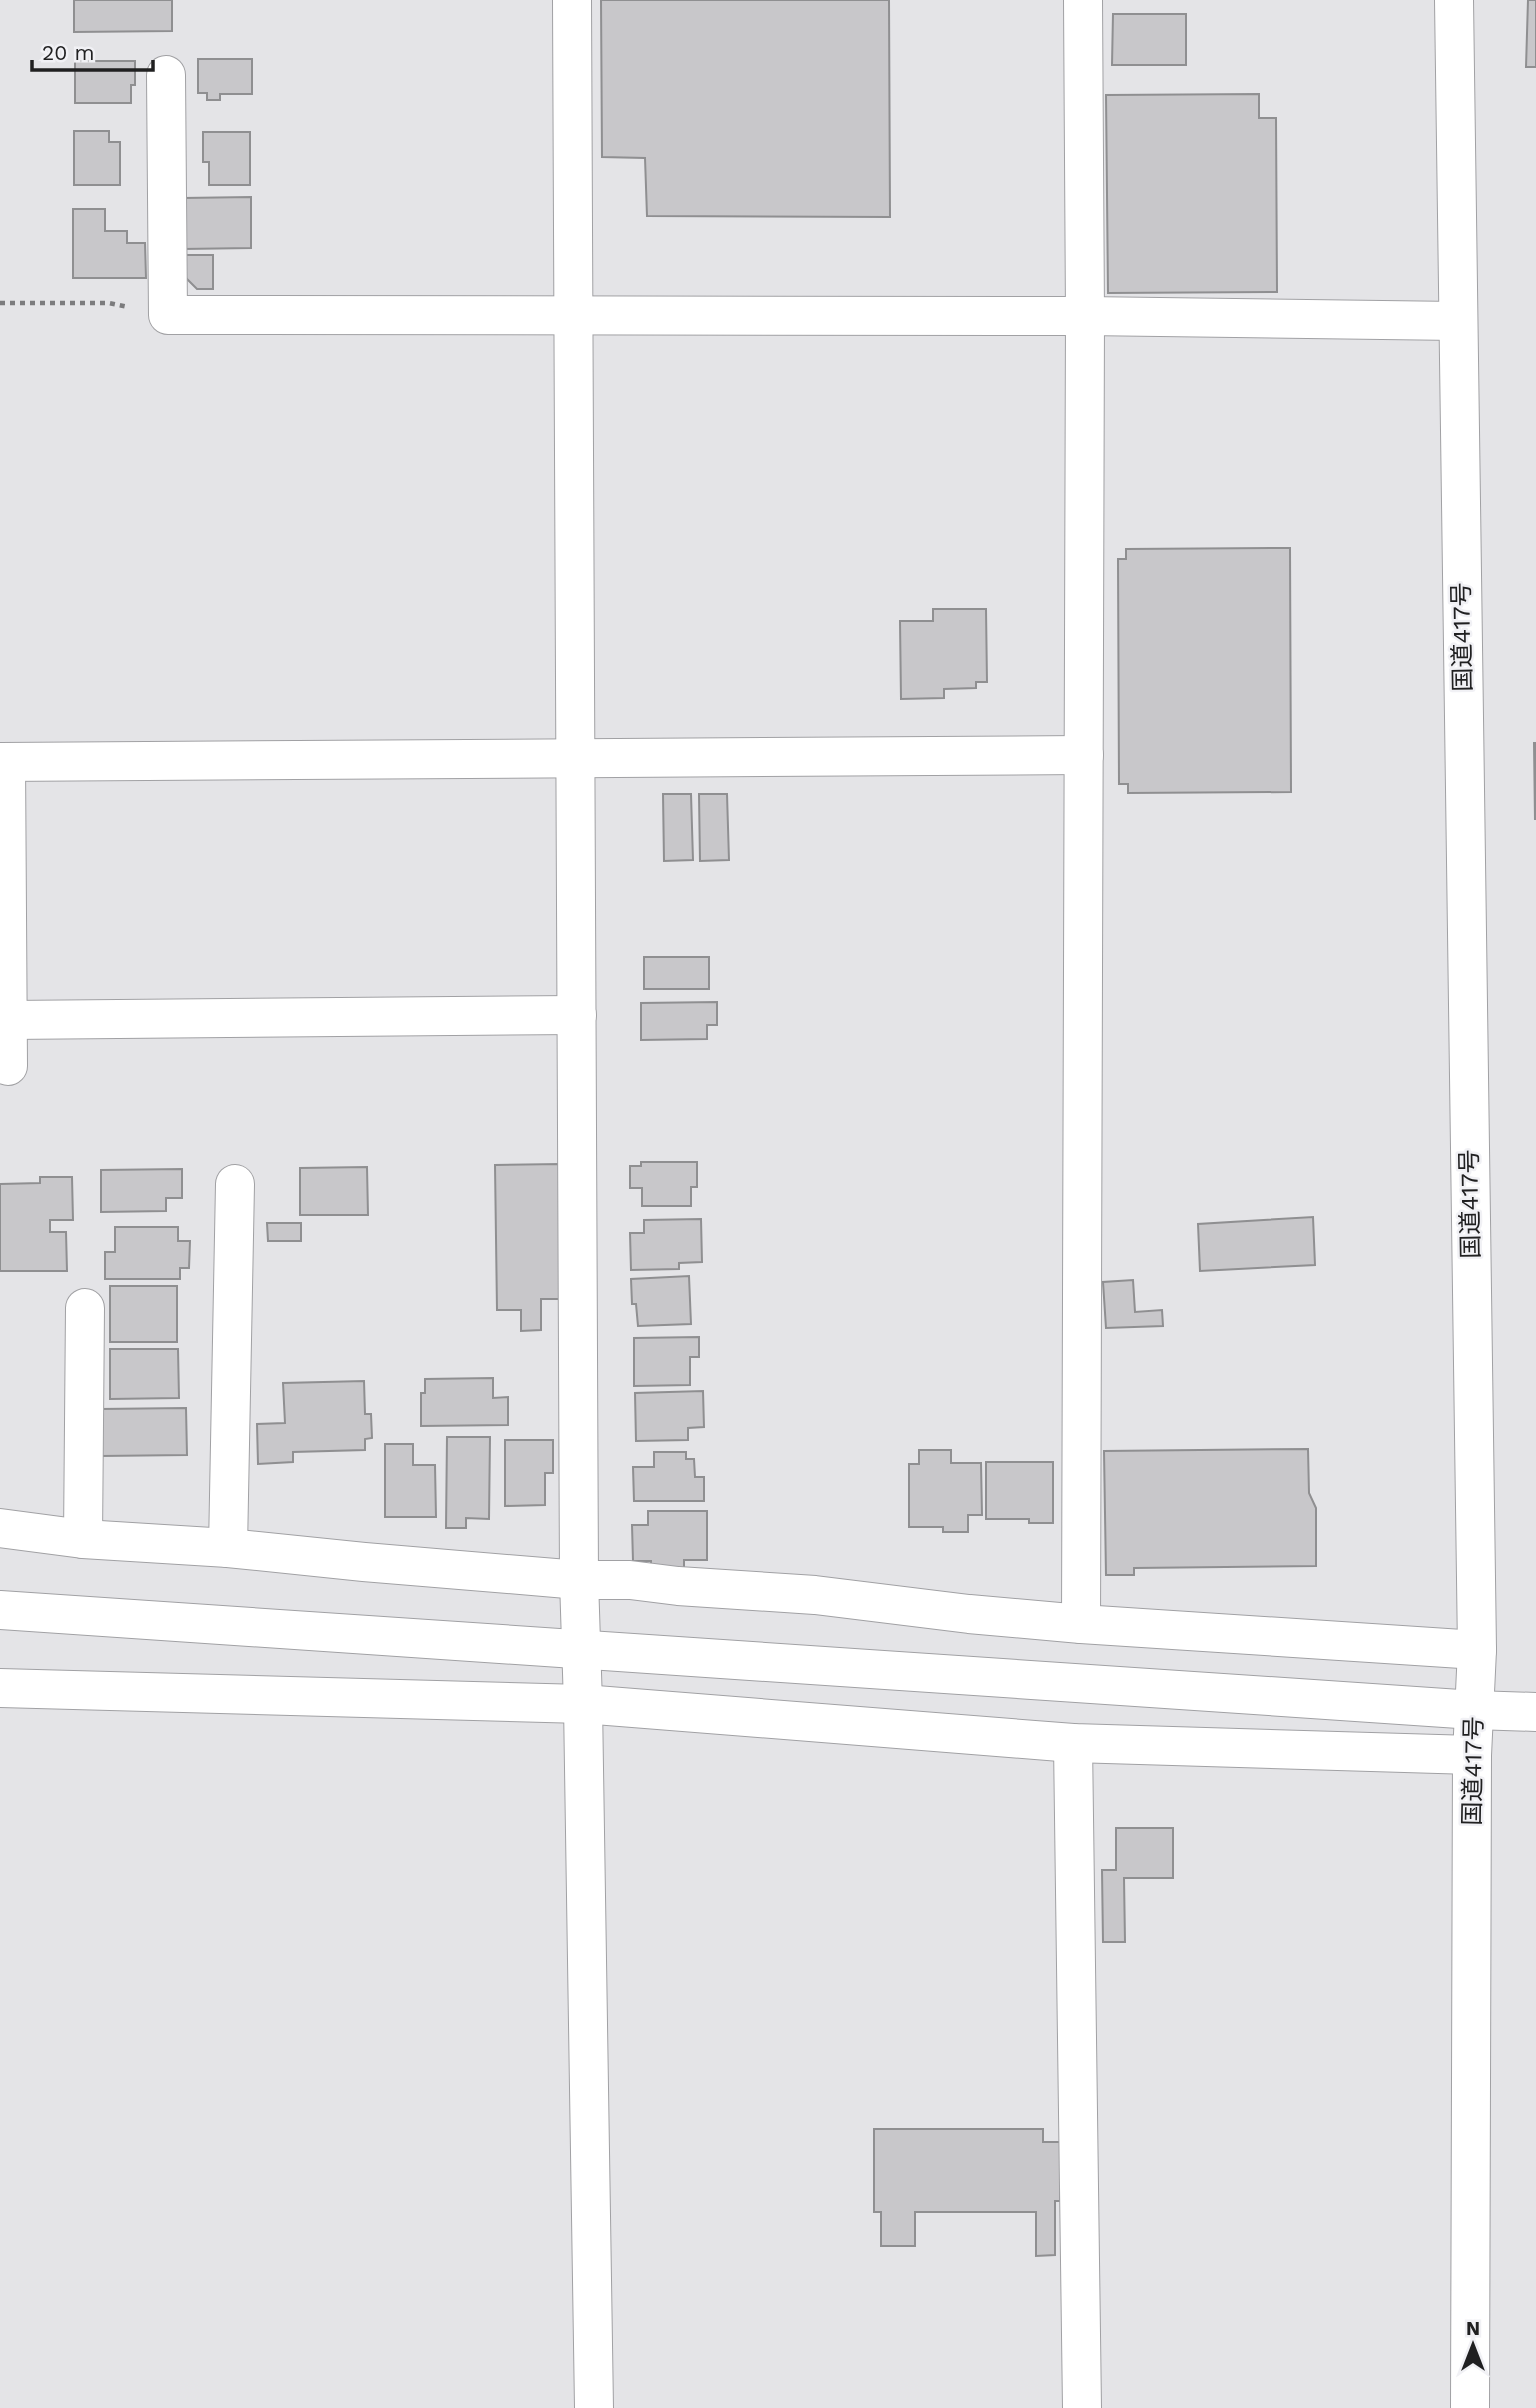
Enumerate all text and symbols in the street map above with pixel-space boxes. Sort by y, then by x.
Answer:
scale bar [32,28,152,72]
text: 20 m [42,40,94,65]
street label: 国道417号 [1447,582,1477,692]
street label: 国道417号 [1455,1149,1485,1259]
street label: 国道417号 [1458,1716,1488,1826]
north arrow [1438,2310,1508,2380]
text: N [1466,2317,1480,2340]

